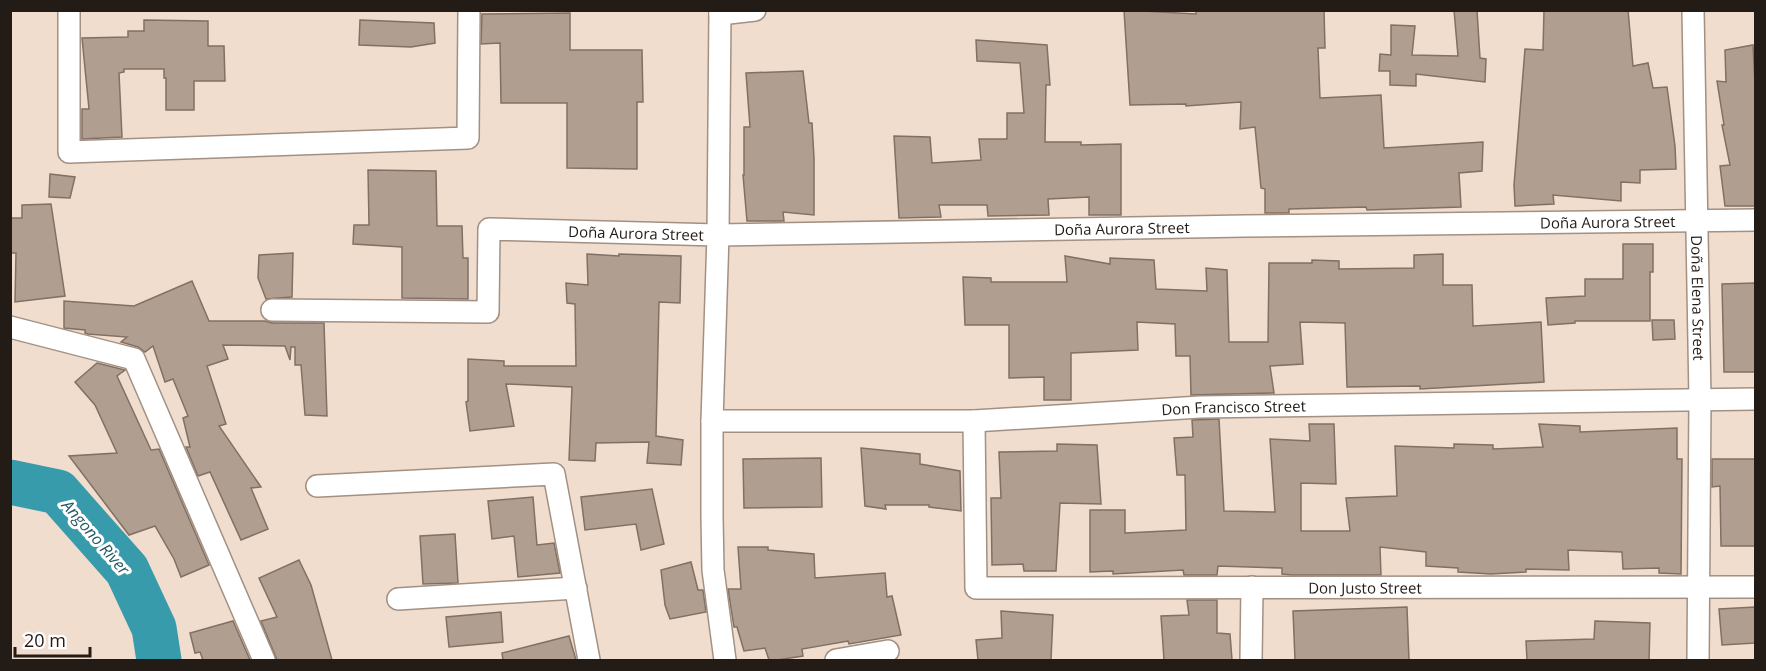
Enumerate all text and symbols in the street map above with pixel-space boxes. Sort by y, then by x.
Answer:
street label: Doña Aurora Street [1540,211,1676,233]
street label: Doña Aurora Street [1054,217,1190,239]
street label: Doña Aurora Street [568,221,704,245]
street label: Doña Elena Street [1687,235,1709,361]
street label: Don Francisco Street [1161,395,1306,419]
water label: Angono River [57,494,135,580]
street label: Don Justo Street [1308,577,1422,598]
scale bar [15,620,90,658]
text: 20 m [24,628,66,652]

